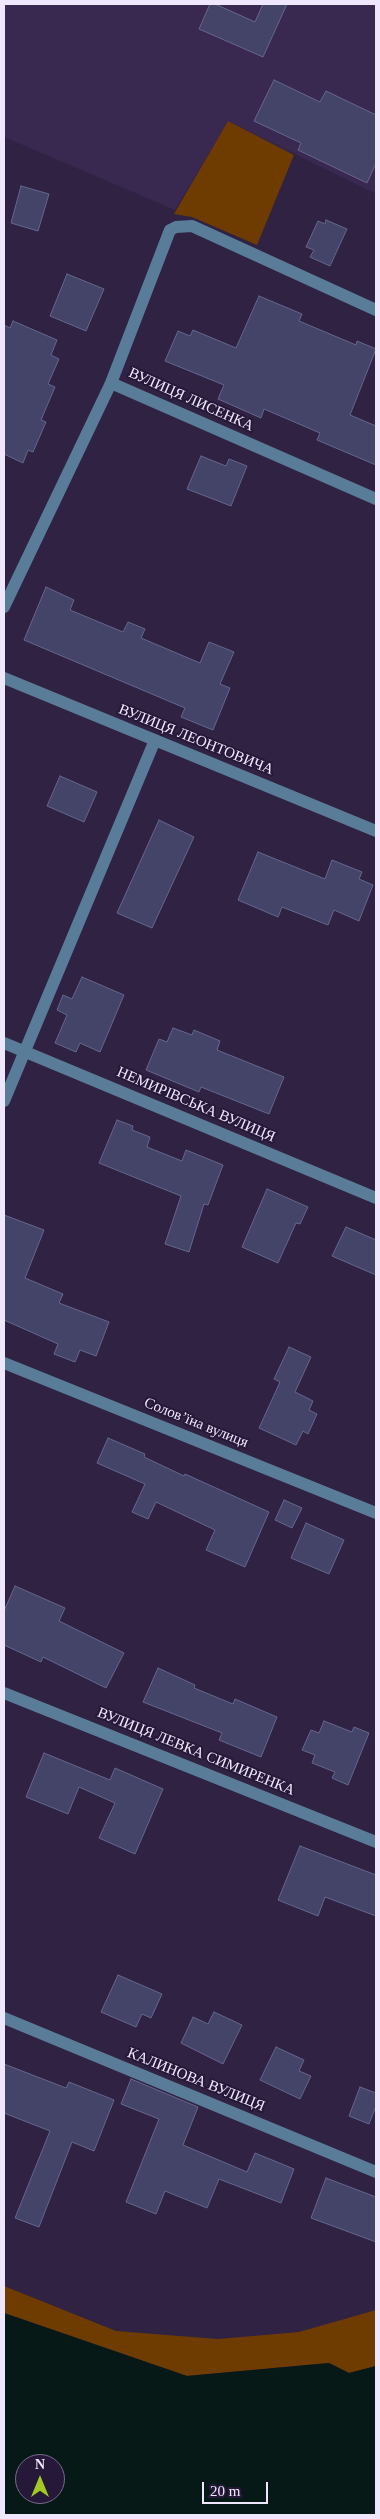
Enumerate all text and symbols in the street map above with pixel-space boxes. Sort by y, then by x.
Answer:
street label: ВУЛИЦЯ ЛИСЕНКА [126,364,256,436]
street label: ВУЛИЦЯ ЛЕОНТОВИЧА [116,701,276,779]
street label: НЕМИРІВСЬКА ВУЛИЦЯ [114,1063,278,1147]
street label: Соловʼїна вулиця [141,1394,251,1452]
street label: ВУЛИЦЯ ЛЕВКА СИМИРЕНКА [95,1704,297,1800]
street label: КАЛИНОВА ВУЛИЦЯ [125,2044,267,2116]
north arrow [15,2454,65,2504]
text: N [35,2457,45,2472]
scale bar [205,2472,271,2504]
text: 20 m [210,2483,240,2499]

